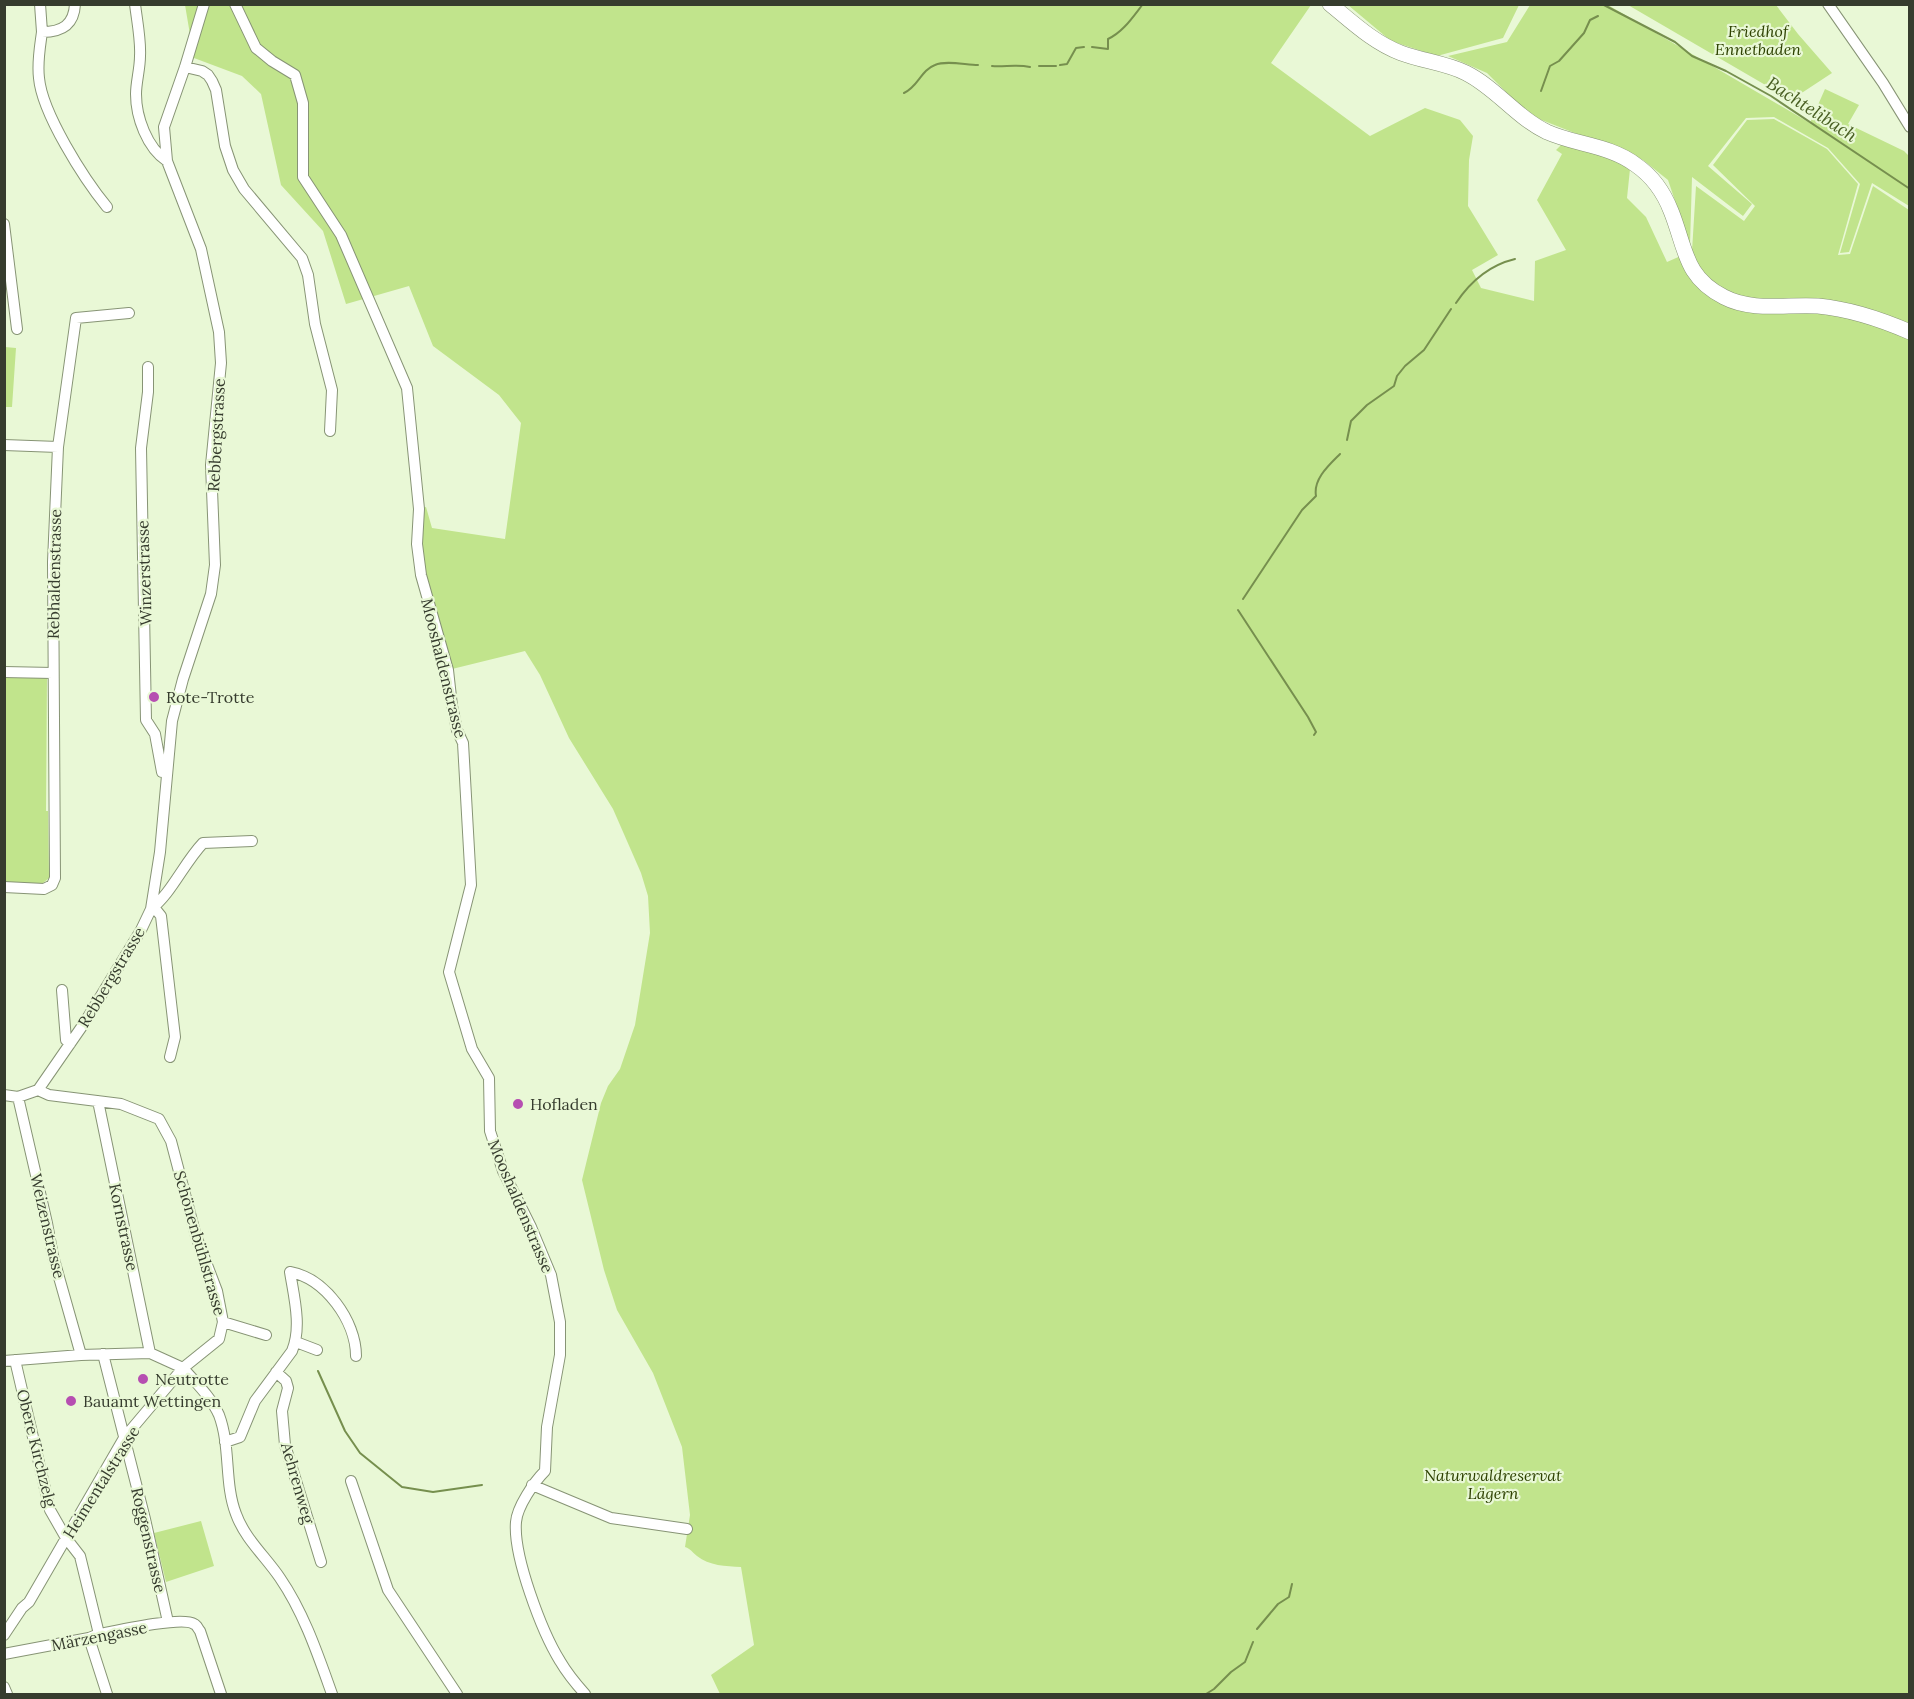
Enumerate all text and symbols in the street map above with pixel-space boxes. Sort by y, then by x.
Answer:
park label: Friedhof Ennetbaden [1715,21,1801,59]
water label: Bachtelibach [1762,71,1862,147]
street label: Rebbergstrasse [203,377,229,492]
street label: Rebhaldenstrasse [43,508,65,639]
street label: Winzerstrasse [132,520,156,626]
street label: Mooshaldenstrasse [417,596,471,740]
place label: Rote-Trotte [166,687,255,707]
marker: Rote-Trotte [147,690,161,704]
street label: Rebbergstrasse [73,923,149,1031]
place label: Hofladen [530,1094,598,1114]
marker: Hofladen [511,1097,525,1111]
street label: Mooshaldenstrasse [484,1136,558,1276]
street label: Schönenbühlstrasse [170,1168,230,1318]
street label: Weizenstrasse [26,1172,70,1281]
street label: Kornstrasse [105,1181,143,1273]
place label: Neutrotte [155,1369,229,1389]
marker: Neutrotte [136,1372,150,1386]
street label: Obere Kirchzelg [13,1387,62,1510]
place label: Bauamt Wettingen [83,1391,222,1411]
marker: Bauamt Wettingen [64,1394,78,1408]
street label: Heimentalstrasse [58,1422,144,1542]
street label: Aehrenweg [277,1439,319,1527]
park label: Naturwaldreservat Lägern [1424,1465,1562,1503]
street label: Roggenstrasse [127,1485,171,1595]
street label: Märzengasse [50,1617,149,1655]

